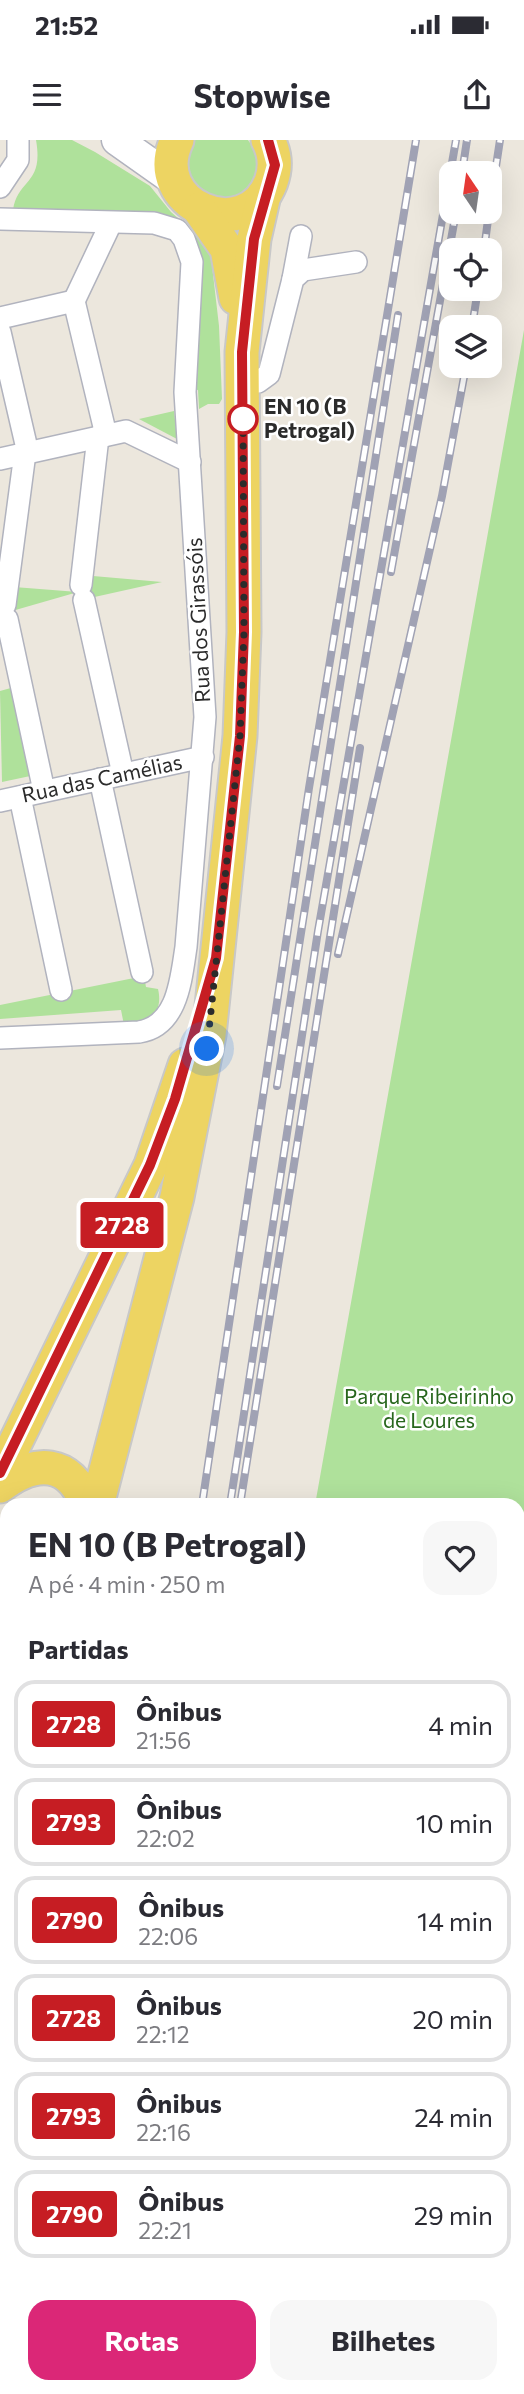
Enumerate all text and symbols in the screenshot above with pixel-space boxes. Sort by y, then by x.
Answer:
text: 21:52 [35,9,98,40]
text: Stopwise [193,75,331,115]
icon: menu [28,76,66,114]
icon: share [458,76,496,114]
north arrow [439,161,502,224]
map controls [439,161,502,378]
button: locate [439,238,502,301]
button: layers [439,315,502,378]
place label: EN 10 (B Petrogal) [264,393,355,442]
marker: EN 10 (B Petrogal) [228,404,258,434]
street label: Rua dos Girassóis [181,537,214,703]
street label: Rua das Camélias [19,748,184,807]
your location [189,1031,224,1066]
line badge: 2728 [73,1202,171,1248]
text: 2728 [94,1210,150,1239]
park label: Parque Ribeirinho de Loures [344,1383,514,1432]
button: heart [423,1521,497,1595]
text: EN 10 (B Petrogal) [28,1523,307,1564]
text: A pé · 4 min · 250 m [28,1570,225,1598]
text: Partidas [28,1633,129,1664]
text: Ônibus [136,1695,222,1726]
text: 2728 [46,1709,101,1738]
text: 4 min [428,1709,493,1740]
text: 21:56 [136,1726,191,1754]
text: Ônibus [136,1793,222,1824]
text: 2793 [46,1807,101,1836]
text: 10 min [416,1807,493,1838]
text: 22:02 [136,1824,195,1852]
text: Ônibus [138,1891,224,1922]
text: 2790 [46,1905,103,1934]
text: 14 min [417,1905,493,1936]
text: 22:06 [138,1922,198,1950]
text: Ônibus [136,1989,222,2020]
text: 2728 [46,2003,101,2032]
text: 20 min [412,2003,493,2034]
text: 22:12 [136,2020,190,2048]
text: Ônibus [136,2087,222,2118]
text: 2793 [46,2101,101,2130]
text: 24 min [414,2101,493,2132]
text: 22:16 [136,2118,191,2146]
text: Ônibus [138,2185,224,2216]
text: 2790 [46,2199,103,2228]
text: 29 min [414,2199,493,2230]
text: 22:21 [138,2216,192,2244]
button: Rotas [28,2300,256,2380]
button: Bilhetes [270,2300,497,2380]

